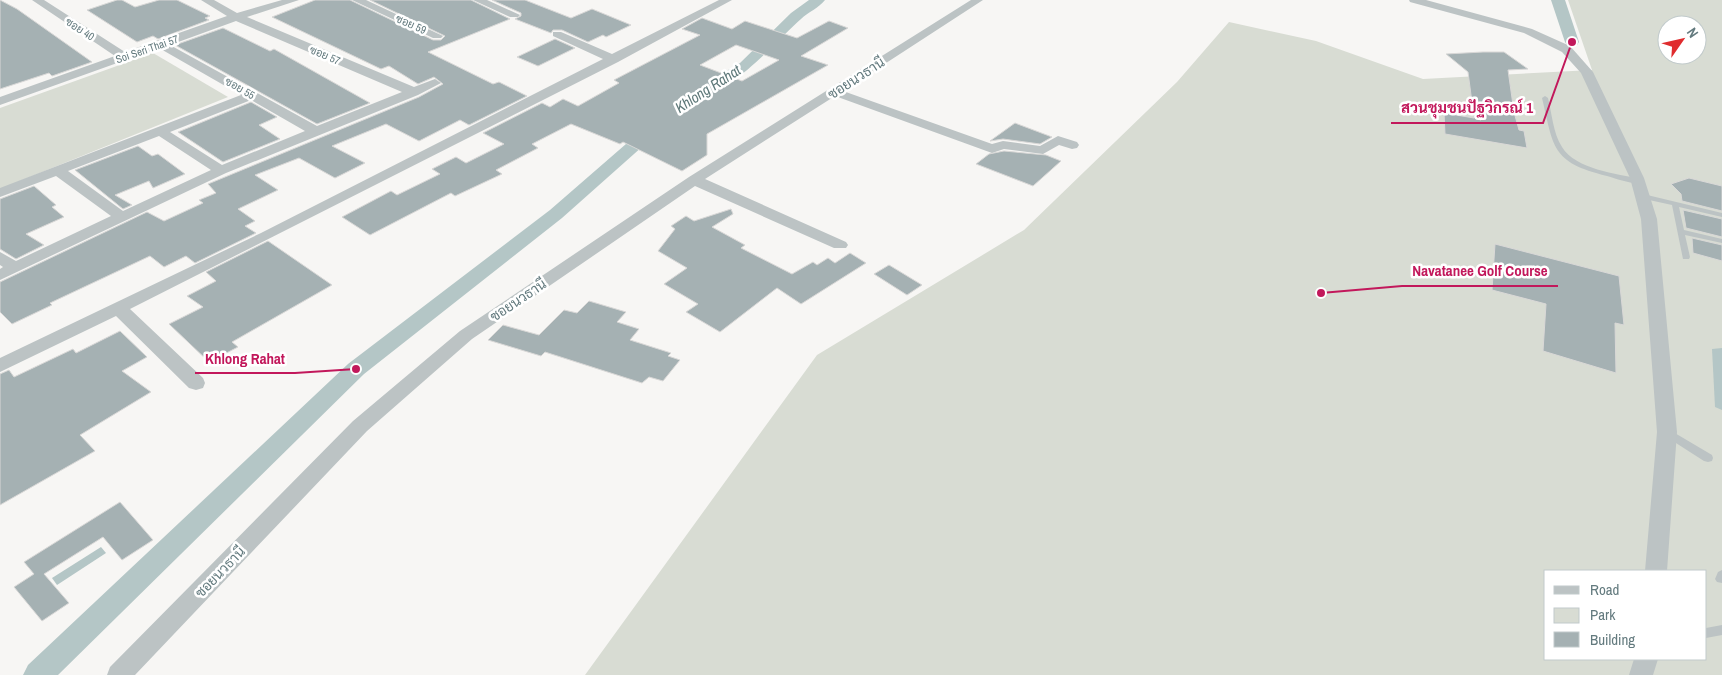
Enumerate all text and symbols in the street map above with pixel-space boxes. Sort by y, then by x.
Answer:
street label: ซอย 59 [394,11,428,37]
street label: ซอย 40 [63,14,97,44]
north arrow [1657,15,1707,65]
text: N [1683,24,1703,41]
street label: Soi Seri Thai 57 [114,32,180,66]
street label: ซอย 57 [308,42,342,68]
street label: ซอยนวธานี [824,53,888,103]
water label: Khlong Rahat [671,59,745,118]
street label: ซอย 55 [223,74,257,102]
callout: สวนชุมชนปัฐวิกรณ์ 1 [1391,93,1543,123]
text: สวนชุมชนปัฐวิกรณ์ 1 [1401,97,1533,119]
callout: Navatanee Golf Course [1402,256,1558,286]
text: Navatanee Golf Course [1412,260,1548,281]
street label: ซอยนวธานี [486,275,550,325]
callout: Khlong Rahat [195,343,295,373]
text: Khlong Rahat [205,348,285,369]
street label: ซอยนวธานี [191,543,249,601]
legend [1544,570,1707,660]
text: Road [1590,579,1619,600]
text: Park [1590,604,1616,625]
text: Building [1590,629,1635,650]

